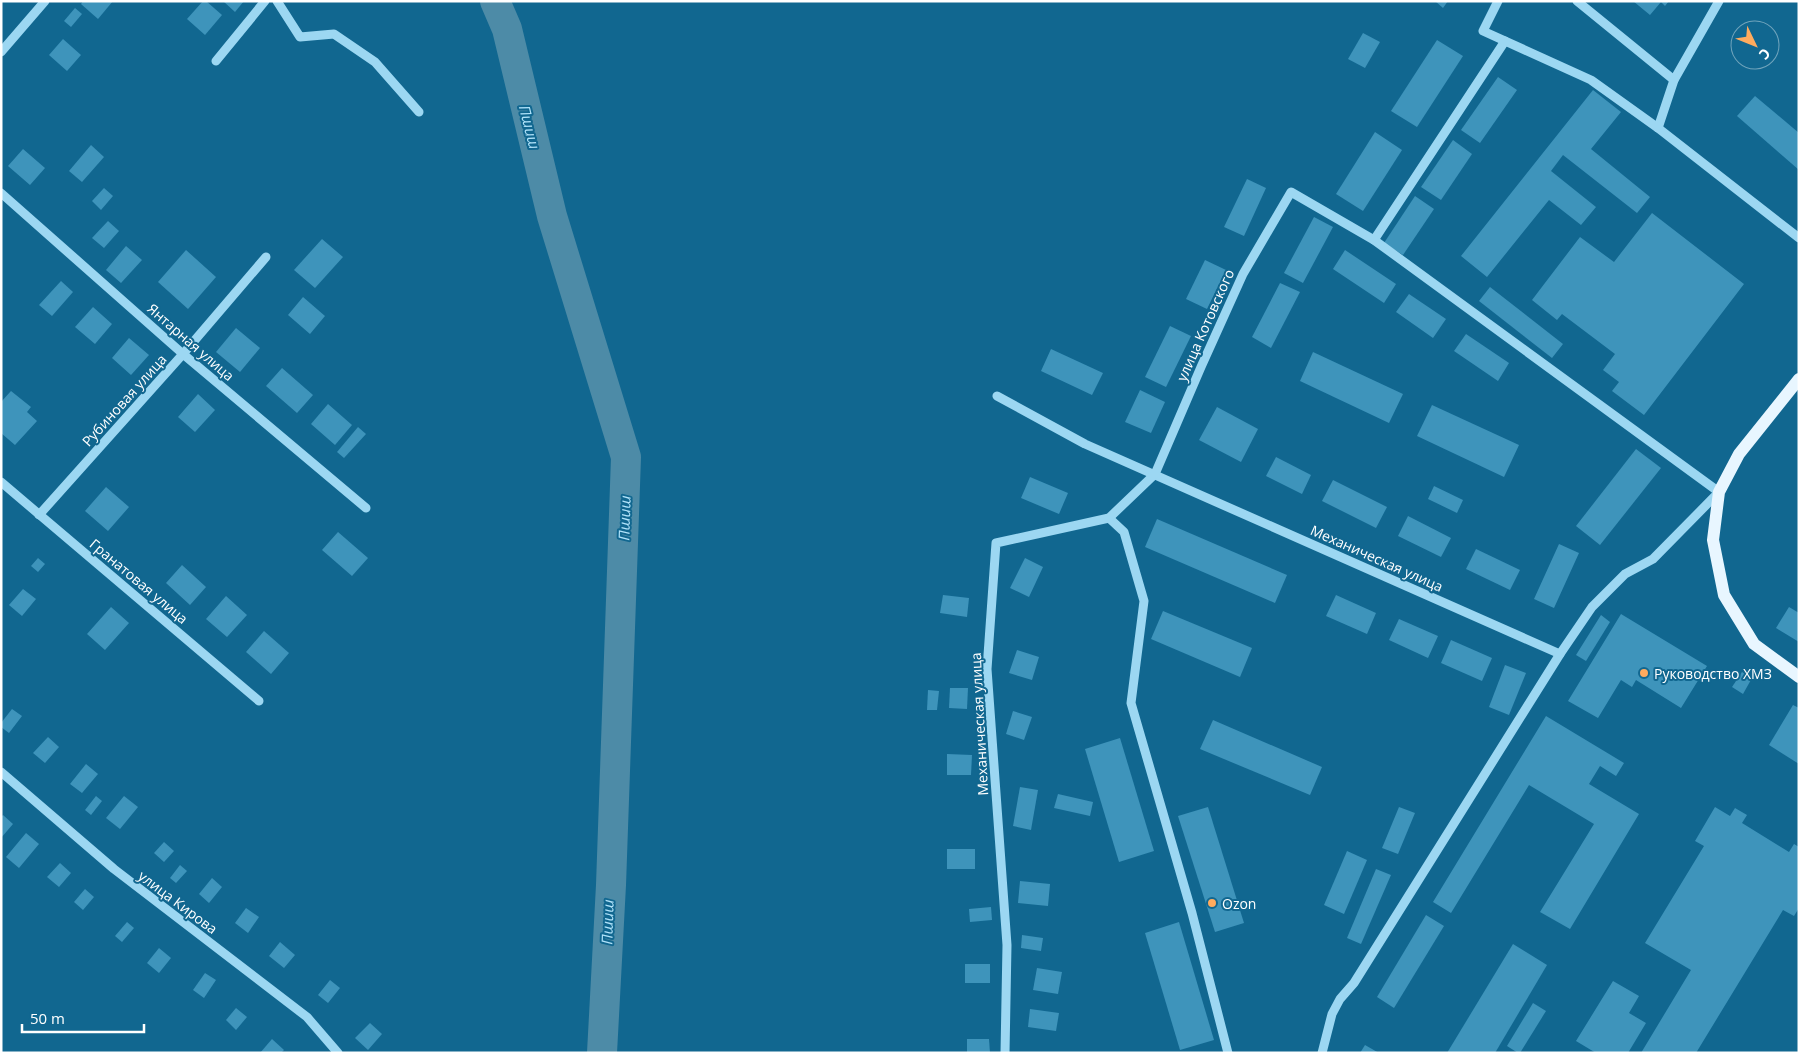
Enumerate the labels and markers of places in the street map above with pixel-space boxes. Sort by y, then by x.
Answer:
place label: Руководство ХМЗ [1654,664,1772,683]
marker: Руководство ХМЗ [1638,667,1650,679]
place label: Ozon [1222,894,1256,913]
marker: Ozon [1206,897,1218,909]

